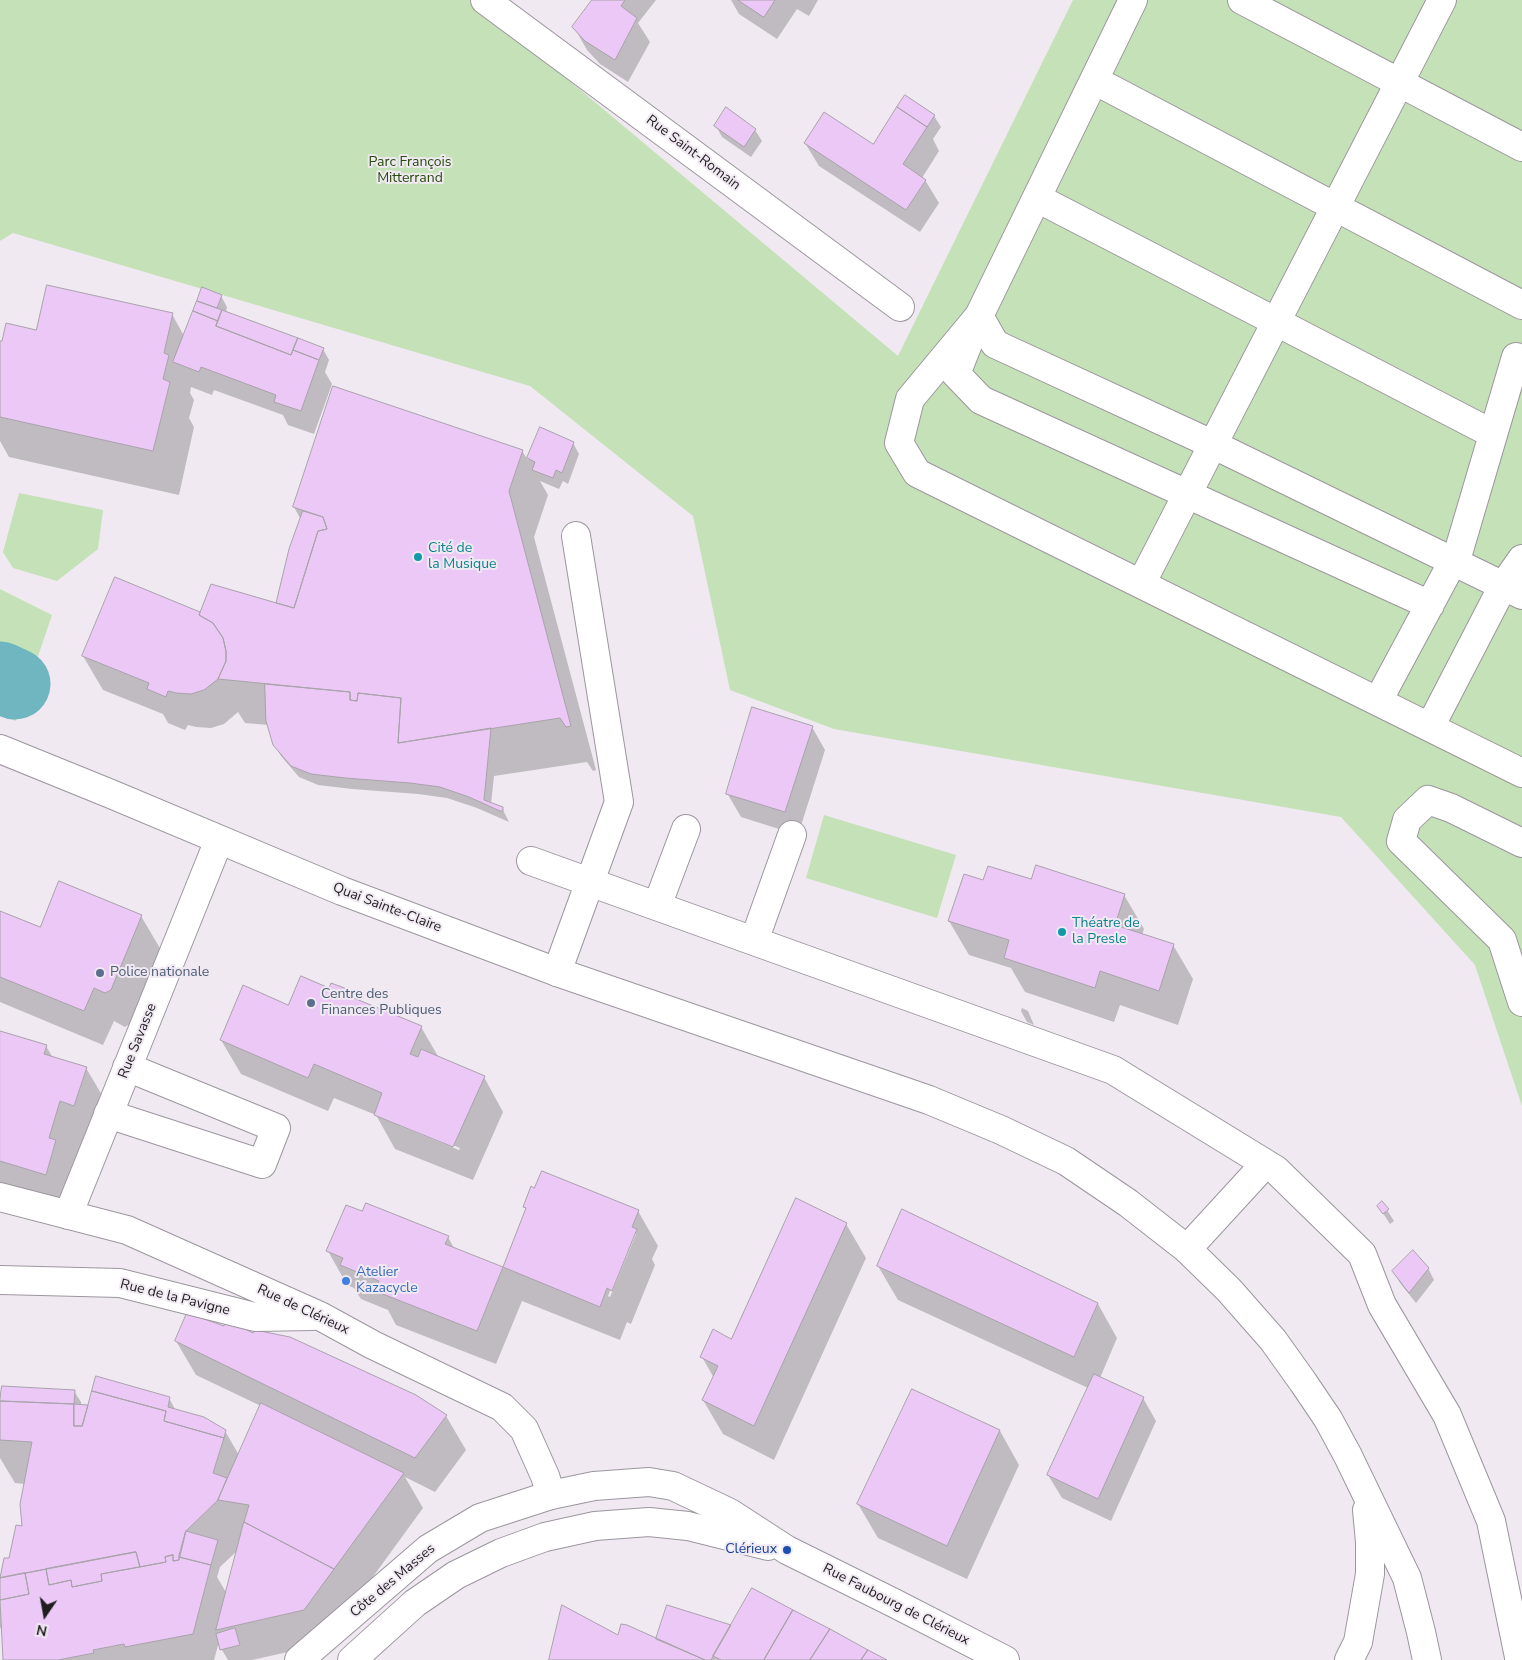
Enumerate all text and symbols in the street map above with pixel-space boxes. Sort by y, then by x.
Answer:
street label: Rue Saint-Romain [643,112,743,194]
park label: Parc François Mitterrand [369,155,451,188]
place label: Cité de la Musique [428,541,496,574]
marker: Cité de la Musique [412,551,424,563]
street label: Quai Sainte-Claire [330,880,444,936]
place label: Théatre de la Presle [1072,916,1140,949]
marker: Théatre de la Presle [1056,926,1068,938]
place label: Police nationale [110,965,209,981]
marker: Police nationale [94,967,106,979]
place label: Centre des Finances Publiques [321,987,442,1020]
marker: Centre des Finances Publiques [305,997,317,1009]
street label: Rue Savasse [115,1001,161,1081]
place label: Atelier Kazacycle [356,1265,418,1298]
marker: Atelier Kazacycle [340,1275,352,1287]
street label: Rue de la Pavigne [118,1276,232,1320]
street label: Rue de Clérieux [254,1281,352,1339]
street label: Côte des Masses [347,1541,439,1621]
place label: Clérieux [725,1542,777,1558]
marker: Clérieux [781,1544,793,1556]
street label: Rue Faubourg de Clérieux [820,1561,972,1649]
north arrow [20,1590,70,1640]
text: N [35,1620,49,1641]

